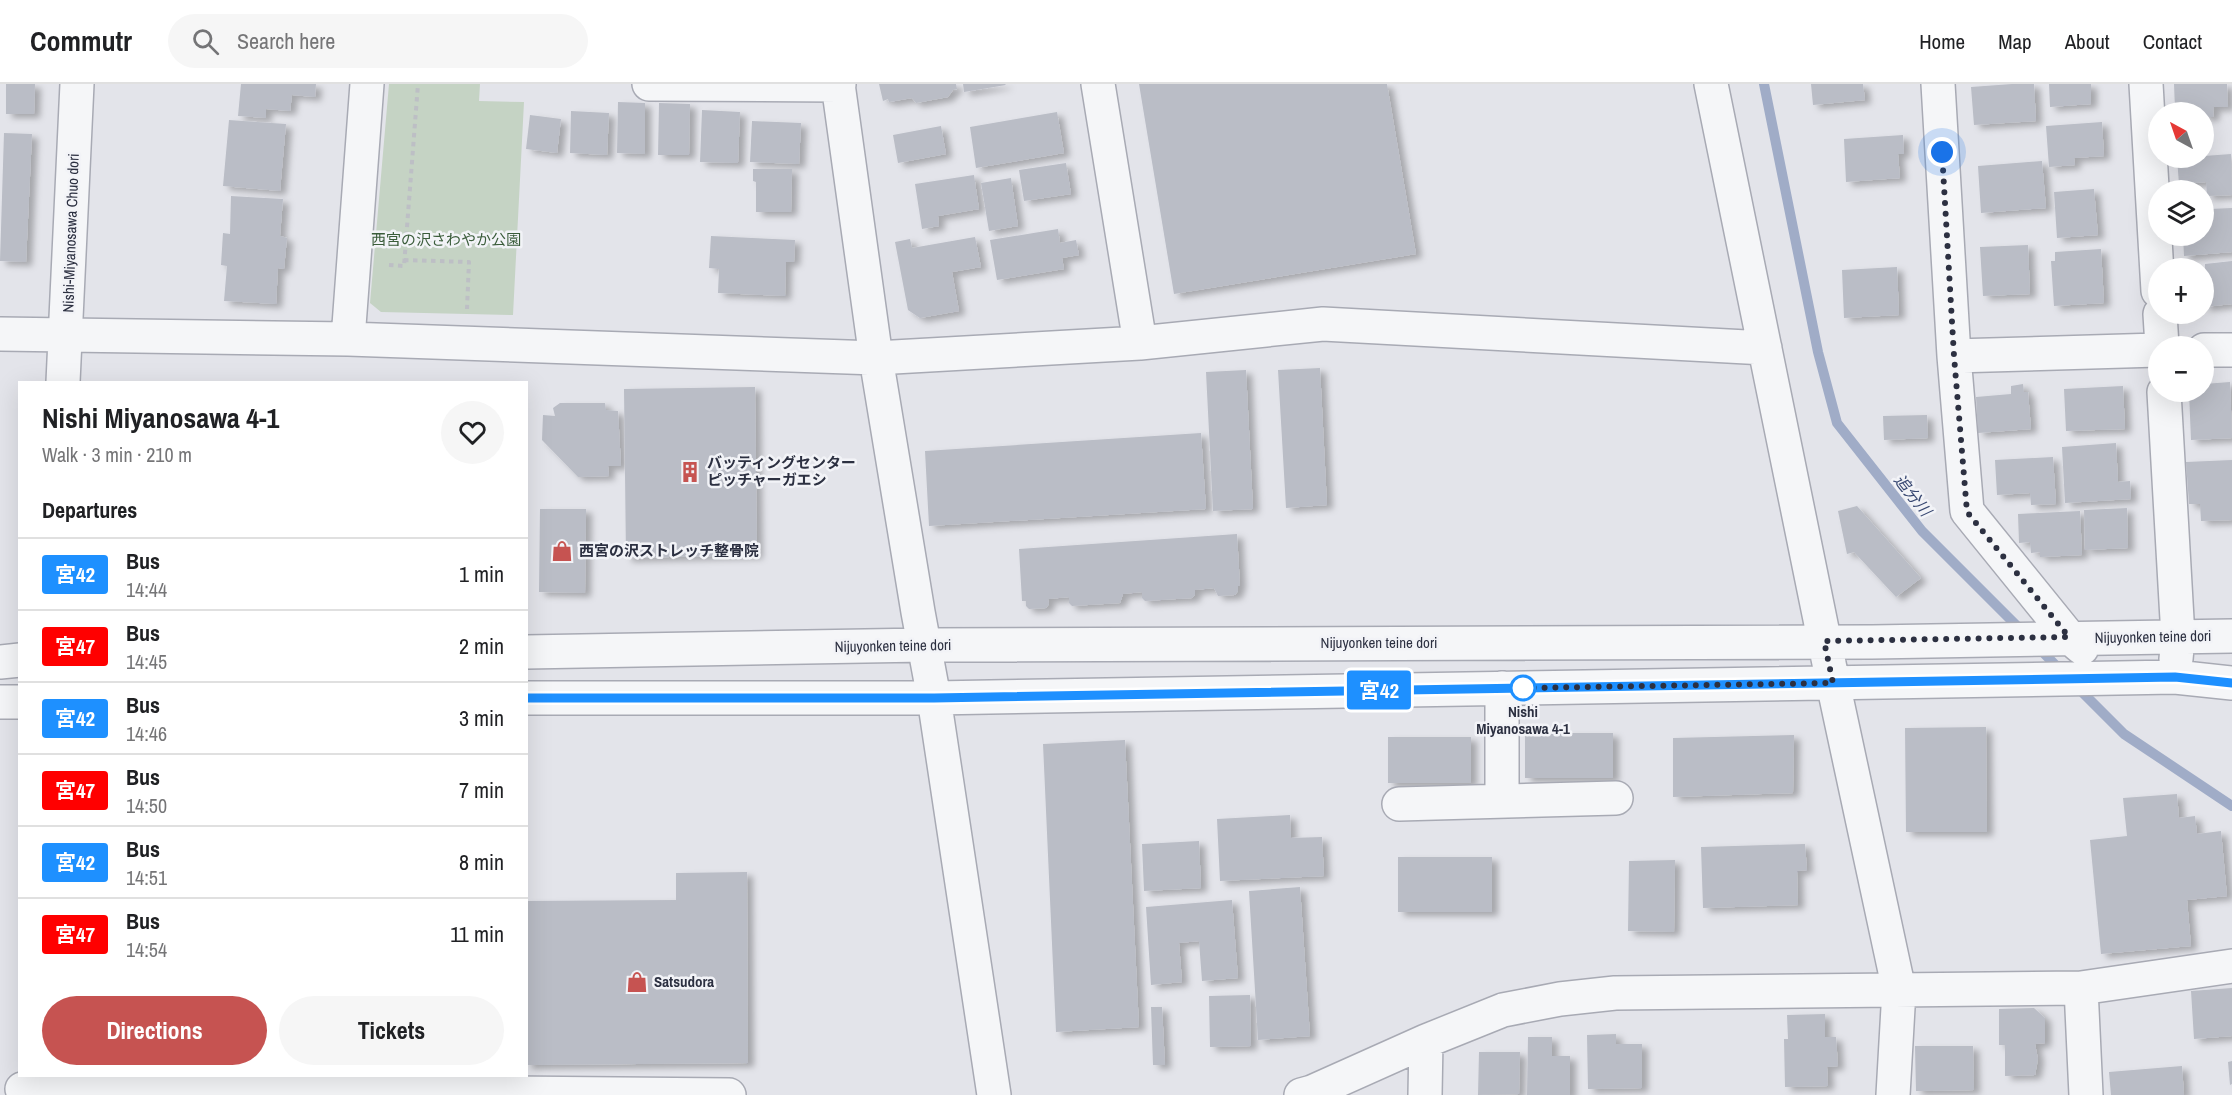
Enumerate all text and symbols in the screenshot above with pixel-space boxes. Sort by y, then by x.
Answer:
search box [168,14,588,68]
text: Commutr [30,22,132,60]
icon: search [189,25,222,58]
text: Search here [237,26,335,56]
text: Home [1919,27,1965,56]
text: Map [1998,27,2032,56]
text: About [2065,27,2110,56]
text: Contact [2143,27,2202,56]
north arrow [2148,102,2214,168]
map controls [2148,102,2214,402]
your location [1927,137,1957,167]
street label: Nishi-Miyanosawa Chuo dori [57,153,84,313]
button: layers [2148,180,2214,246]
park label: 西宮の沢さわやか公園 [371,229,521,250]
button: + [2148,258,2214,324]
button: − [2148,336,2214,402]
text: Nishi Miyanosawa 4-1 [42,399,279,437]
button: heart [441,401,504,464]
text: Walk · 3 min · 210 m [42,441,192,468]
place label: バッティングセンター ピッチャーガエシ [707,452,856,490]
building icon: バッティングセンター ピッチャーガエシ [678,460,702,484]
water label: 追分川 [1889,469,1938,522]
text: Departures [42,495,137,525]
shop icon: 西宮の沢ストレッチ整骨院 [550,539,574,563]
place label: 西宮の沢ストレッチ整骨院 [579,540,759,561]
text: Bus [126,546,160,576]
text: 1 min [459,559,504,589]
text: 宮42 [55,560,95,589]
text: 14:44 [126,576,167,603]
text: Bus [126,618,160,648]
street label: Nijuyonken teine dori [2094,625,2212,648]
text: 2 min [459,631,504,661]
text: 宮47 [55,632,95,661]
street label: Nijuyonken teine dori [1321,632,1437,653]
street label: Nijuyonken teine dori [834,634,952,657]
text: 14:45 [126,648,167,675]
line badge: 宮42 [1344,670,1414,710]
marker: Nishi Miyanosawa 4-1 [1510,675,1536,701]
text: 宮42 [1359,676,1399,705]
text: Bus [126,690,160,720]
place label: Nishi Miyanosawa 4-1 [1476,701,1570,739]
text: 3 min [459,703,504,733]
text: 宮42 [55,704,95,733]
text: 14:46 [126,720,167,747]
text: Bus [126,762,160,792]
text: 7 min [459,775,504,805]
text: 宮47 [55,776,95,805]
text: 14:50 [126,792,167,819]
text: Bus [126,834,160,864]
text: 8 min [459,847,504,877]
text: 宮42 [55,848,95,877]
text: 14:51 [126,864,167,891]
text: Bus [126,906,160,936]
text: 11 min [450,919,504,949]
text: 宮47 [55,920,95,949]
text: 14:54 [126,936,167,963]
shop icon: Satsudora [625,970,649,994]
place label: Satsudora [654,971,714,992]
button: Directions [42,996,267,1065]
button: Tickets [279,996,504,1065]

